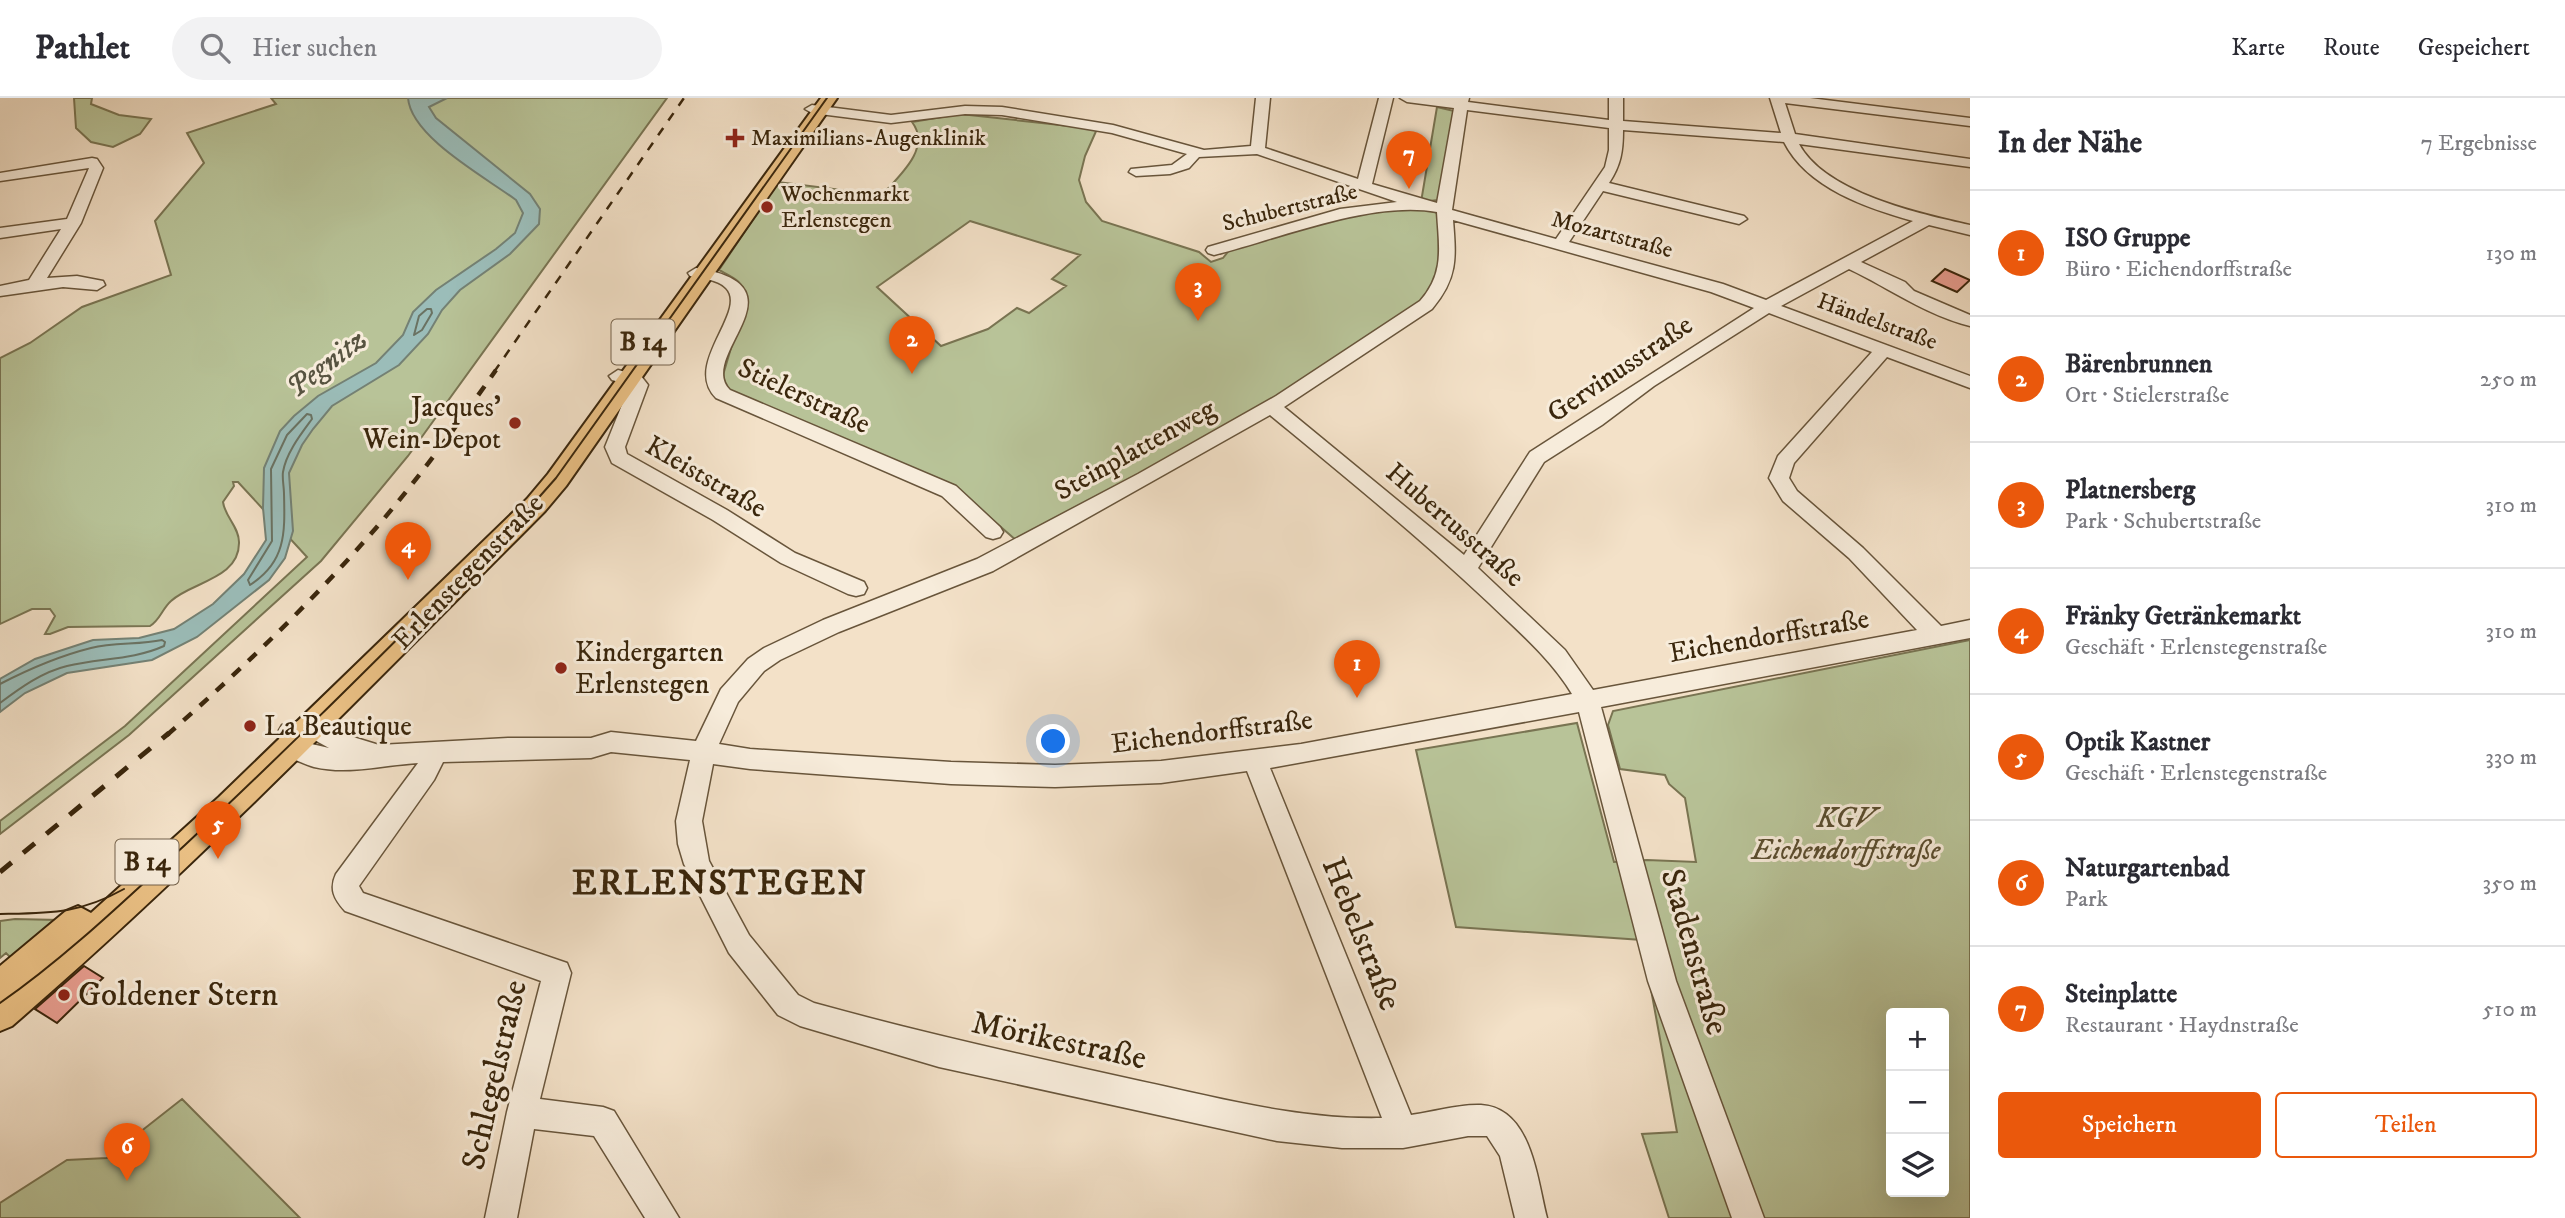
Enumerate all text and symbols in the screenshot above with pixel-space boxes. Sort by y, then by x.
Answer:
search box [172,17,662,80]
text: Pathlet [35,28,130,69]
icon: search [196,29,234,67]
text: Hier suchen [252,32,377,65]
text: Karte [2231,33,2285,63]
text: Route [2323,33,2380,63]
text: Gespeichert [2418,33,2530,63]
place label: Maximilians-Augenklinik [751,124,987,153]
text: In der Nähe [1998,125,2142,162]
marker: Maximilians-Augenklinik [725,128,745,148]
text: 7 Ergebnisse [2421,129,2537,158]
pin: 7 [1386,131,1432,189]
street label: Schubertstraße [1220,177,1360,239]
place label: Wochenmarkt Erlenstegen [780,180,910,235]
marker: Wochenmarkt Erlenstegen [759,199,775,215]
street label: Mozartstraße [1548,205,1676,265]
text: ISO Gruppe [2065,222,2191,255]
text: 1 [2017,239,2025,268]
text: 130 m [2485,239,2537,268]
text: Büro · Eichendorffstraße [2065,255,2292,284]
pin: 3 [1175,263,1221,321]
street label: Händelstraße [1813,287,1941,357]
street label: Gervinusstraße [1541,308,1699,430]
pin: 2 [889,316,935,374]
road number: B 14 [612,319,674,364]
water label: Pegnitz [279,322,375,406]
text: Bärenbrunnen [2065,348,2212,381]
street label: Stielerstraße [732,350,876,442]
text: 2 [2015,365,2027,394]
text: 250 m [2480,365,2537,394]
text: Ort · Stielerstraße [2065,381,2229,410]
place label: Jacques' Wein-Depot [362,390,501,457]
street label: Steinplattenweg [1048,391,1222,509]
marker: Jacques' Wein-Depot [507,415,523,431]
street label: Kleiststraße [639,428,773,526]
street label: Hubertusstraße [1378,455,1532,595]
text: Platnersberg [2065,474,2195,507]
street label: Erlenstegenstraße [385,487,551,657]
text: 3 [2017,491,2025,520]
text: 310 m [2485,491,2537,520]
text: Park · Schubertstraße [2065,507,2261,536]
pin: 4 [385,522,431,580]
text: Fränky Getränkemarkt [2065,600,2301,633]
street label: Eichendorffstraße [1666,601,1872,671]
text: 4 [2014,617,2028,646]
text: 310 m [2485,617,2537,646]
text: Geschäft · Erlenstegenstraße [2065,633,2327,662]
place label: Kindergarten Erlenstegen [575,635,724,702]
pin: 1 [1334,640,1380,698]
marker: Kindergarten Erlenstegen [553,660,569,676]
street label: Eichendorffstraße [1109,702,1315,762]
place label: La Beautique [264,709,412,744]
marker: La Beautique [242,718,258,734]
your location [1036,724,1070,758]
text: Optik Kastner [2065,726,2210,759]
text: 5 [2015,743,2027,772]
text: 330 m [2485,743,2537,772]
text: Geschäft · Erlenstegenstraße [2065,759,2327,788]
pin: 5 [195,801,241,859]
park label: KGV Eichendorffstraße [1750,801,1942,868]
road number: B 14 [116,840,178,884]
street label: Hebelstraße [1312,851,1410,1017]
text: Naturgartenbad [2065,852,2230,885]
district label: ERLENSTEGEN [572,862,868,906]
street label: Stadenstraße [1651,864,1737,1040]
text: 6 [2015,869,2027,898]
text: 350 m [2482,869,2537,898]
text: Park [2065,885,2108,914]
place label: Goldener Stern [78,975,278,1016]
street label: Schlegelstraße [453,976,537,1174]
text: Steinplatte [2065,978,2177,1011]
marker: Goldener Stern [56,987,72,1003]
text: 7 [2015,995,2027,1024]
text: 510 m [2483,995,2537,1024]
street label: Mörikestraße [968,1002,1150,1080]
map controls [1886,1008,1949,1197]
button: + [1886,1008,1949,1071]
text: Restaurant · Haydnstraße [2065,1011,2299,1040]
button: − [1886,1071,1949,1134]
button: Speichern [1998,1092,2261,1158]
button: Teilen [2275,1092,2537,1158]
pin: 6 [104,1123,150,1181]
button: layers [1886,1134,1949,1197]

